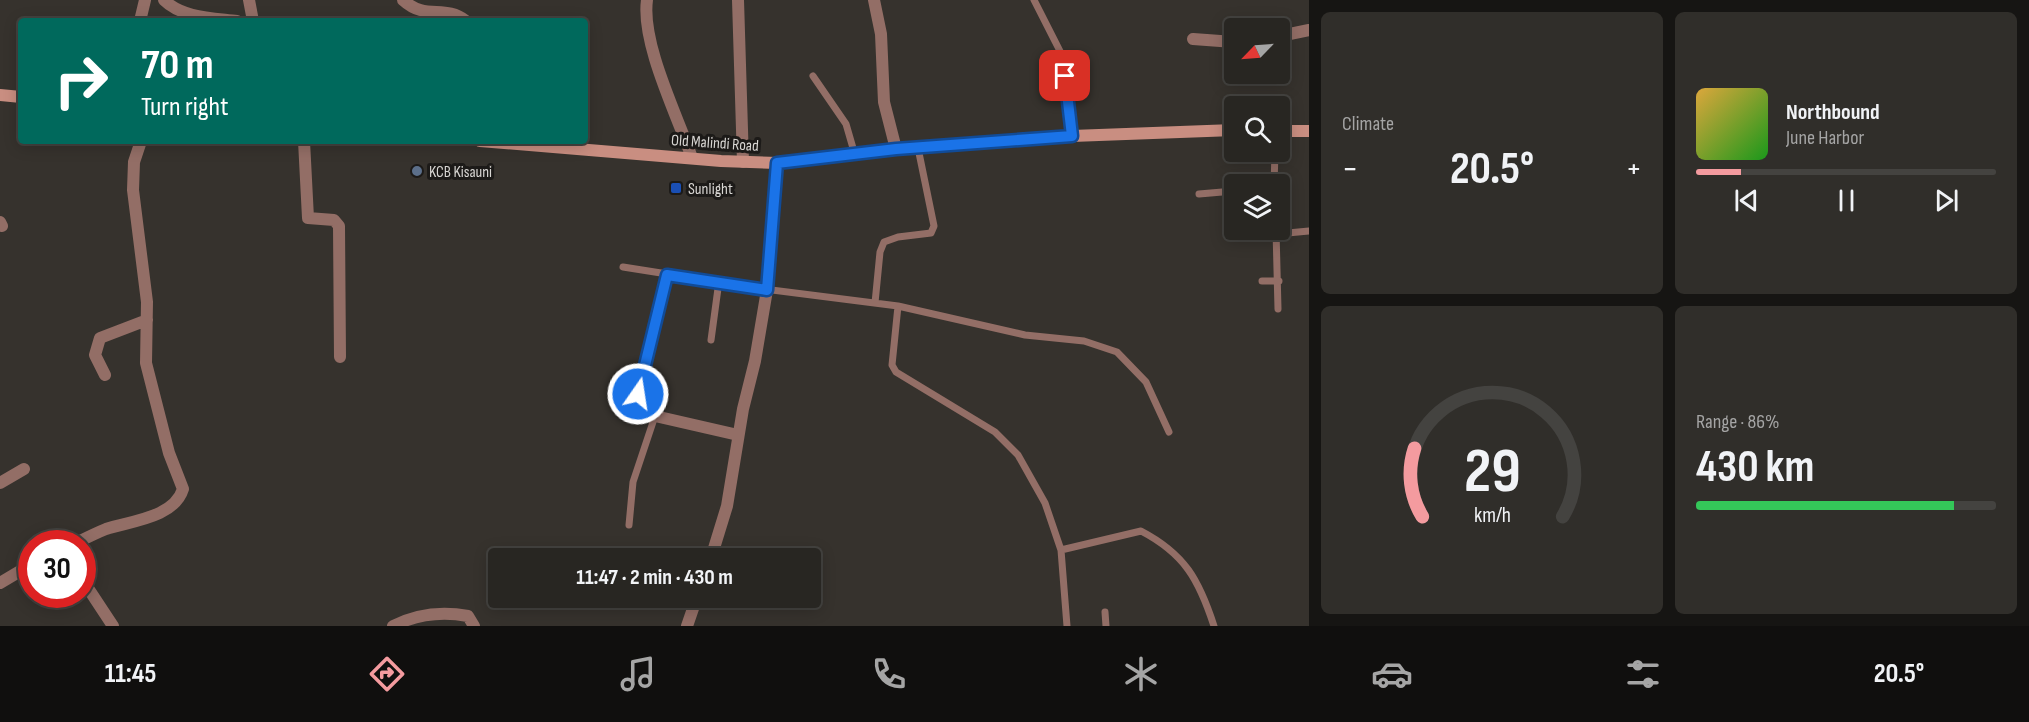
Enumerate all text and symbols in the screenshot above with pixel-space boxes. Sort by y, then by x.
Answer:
north arrow [1224,18,1290,84]
map controls [1224,18,1290,240]
text: 70 m [141,40,214,91]
icon: right [42,42,120,120]
pin [1039,50,1090,101]
icon: arrive [1048,59,1081,92]
text: Turn right [141,91,228,123]
button: search [1224,96,1290,162]
text: Northbound [1786,99,1880,126]
text: Climate [1342,112,1394,136]
text: June Harbor [1786,126,1864,150]
street label: Old Malindi Road [670,131,759,156]
text: 20.5° [1450,142,1534,197]
text: − [1342,149,1358,189]
text: + [1626,149,1642,189]
place label: KCB Kisauni [429,163,492,182]
marker: KCB Kisauni [410,164,424,178]
button: layers [1224,174,1290,240]
place label: Sunlight [688,180,733,199]
marker: Sunlight [669,181,683,195]
icon: previous [1730,184,1763,217]
icon: pause [1830,184,1863,217]
icon: next [1930,184,1963,217]
position arrow [606,362,670,426]
text: Range · 86% [1696,410,1780,434]
text: 29 [1464,435,1520,510]
text: 430 km [1696,440,1814,495]
text: km/h [1473,503,1511,528]
speed limit sign: 30 [18,530,96,608]
text: 11:47 · 2 min · 430 m [576,564,733,591]
icon: directions [366,653,408,695]
icon: music [617,653,659,695]
icon: phone [868,653,910,695]
icon: climate [1120,653,1162,695]
icon: car [1371,653,1413,695]
icon: filters [1622,653,1664,695]
text: 11:45 [105,658,156,690]
text: 20.5° [1874,658,1924,690]

